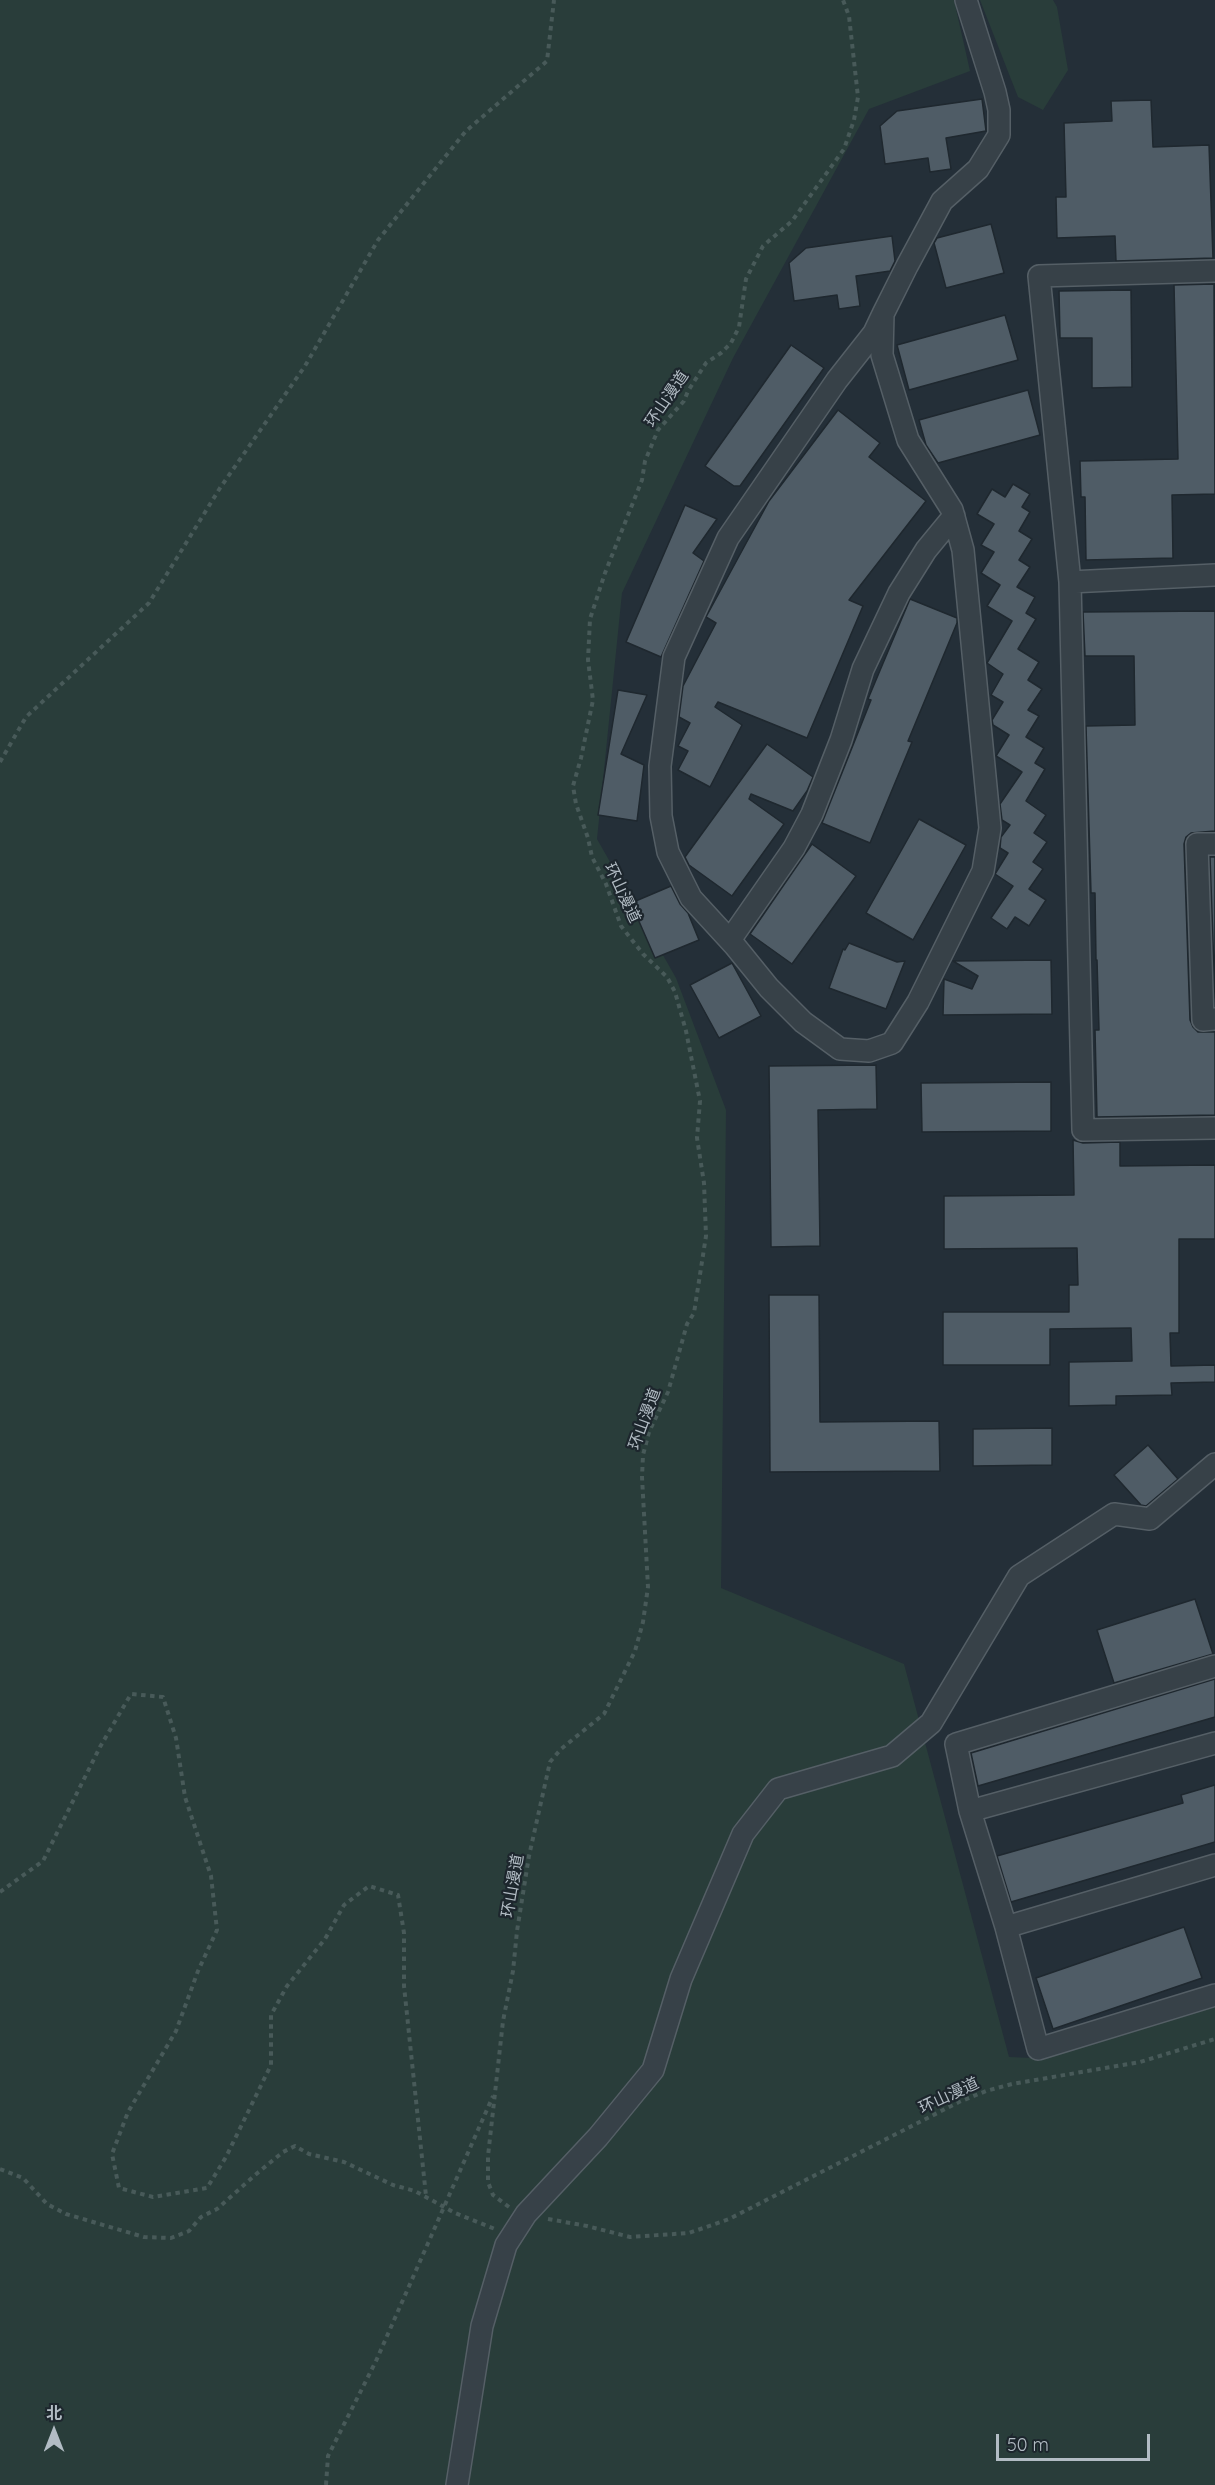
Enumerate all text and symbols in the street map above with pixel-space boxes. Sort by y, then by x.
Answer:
street label: 环山漫道 [641,367,693,431]
street label: 环山漫道 [600,860,644,926]
street label: 环山漫道 [625,1386,665,1452]
street label: 环山漫道 [498,1853,528,1919]
street label: 环山漫道 [916,2074,982,2118]
north arrow [24,2401,84,2461]
text: 北 [46,2403,62,2423]
scale bar [999,2422,1154,2460]
text: 50 m [1007,2433,1049,2456]

